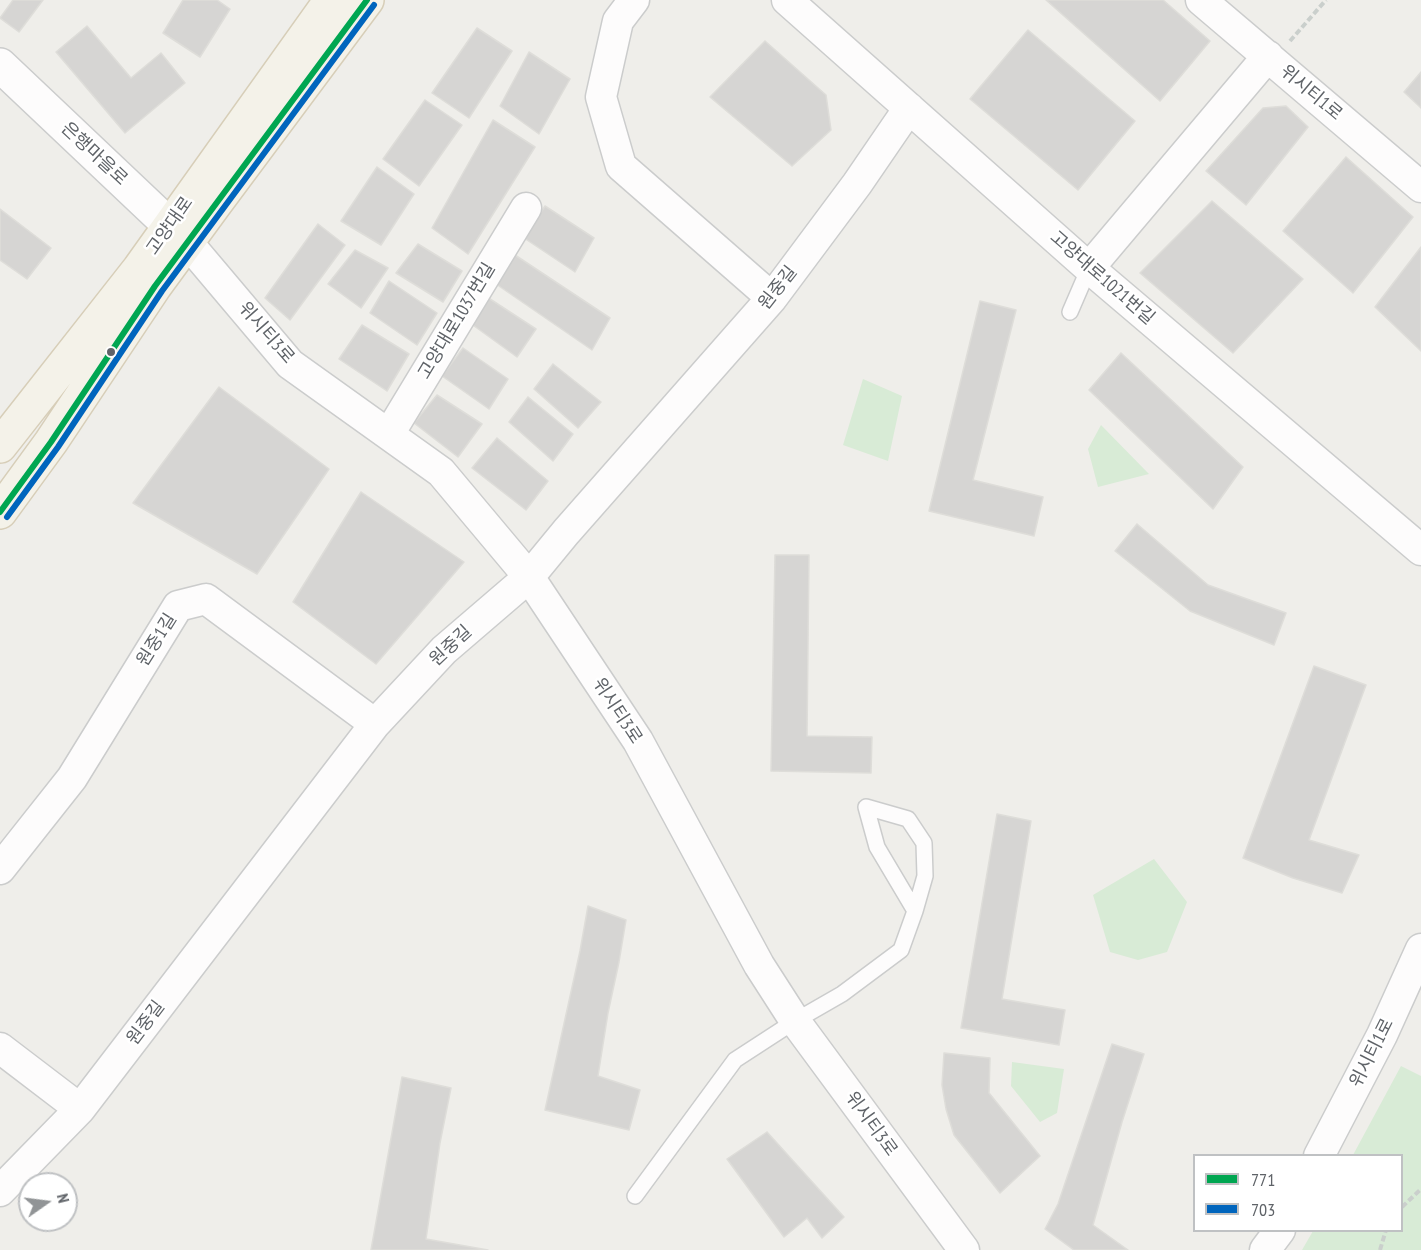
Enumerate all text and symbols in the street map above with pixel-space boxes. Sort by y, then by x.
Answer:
street label: 위시티1로 [1276,61,1346,125]
street label: 은행마을로 [56,118,132,190]
street label: 고양대로 [142,193,198,259]
street label: 고양대로1021번길 [1045,227,1159,329]
street label: 고양대로1037번길 [414,259,500,383]
street label: 원중길 [754,262,802,314]
street label: 위시티3로 [233,298,299,368]
unlabelled marker [105,346,117,358]
street label: 원중1길 [133,610,181,670]
street label: 원중길 [425,621,477,671]
street label: 위시티3로 [588,674,646,748]
street label: 원중길 [122,997,170,1049]
street label: 위시티1로 [1346,1015,1398,1091]
street label: 위시티3로 [840,1088,902,1160]
legend [1193,1154,1403,1232]
text: 771 [1251,1168,1275,1191]
north arrow [18,1172,78,1232]
text: N [53,1192,74,1205]
text: 703 [1251,1198,1275,1221]

